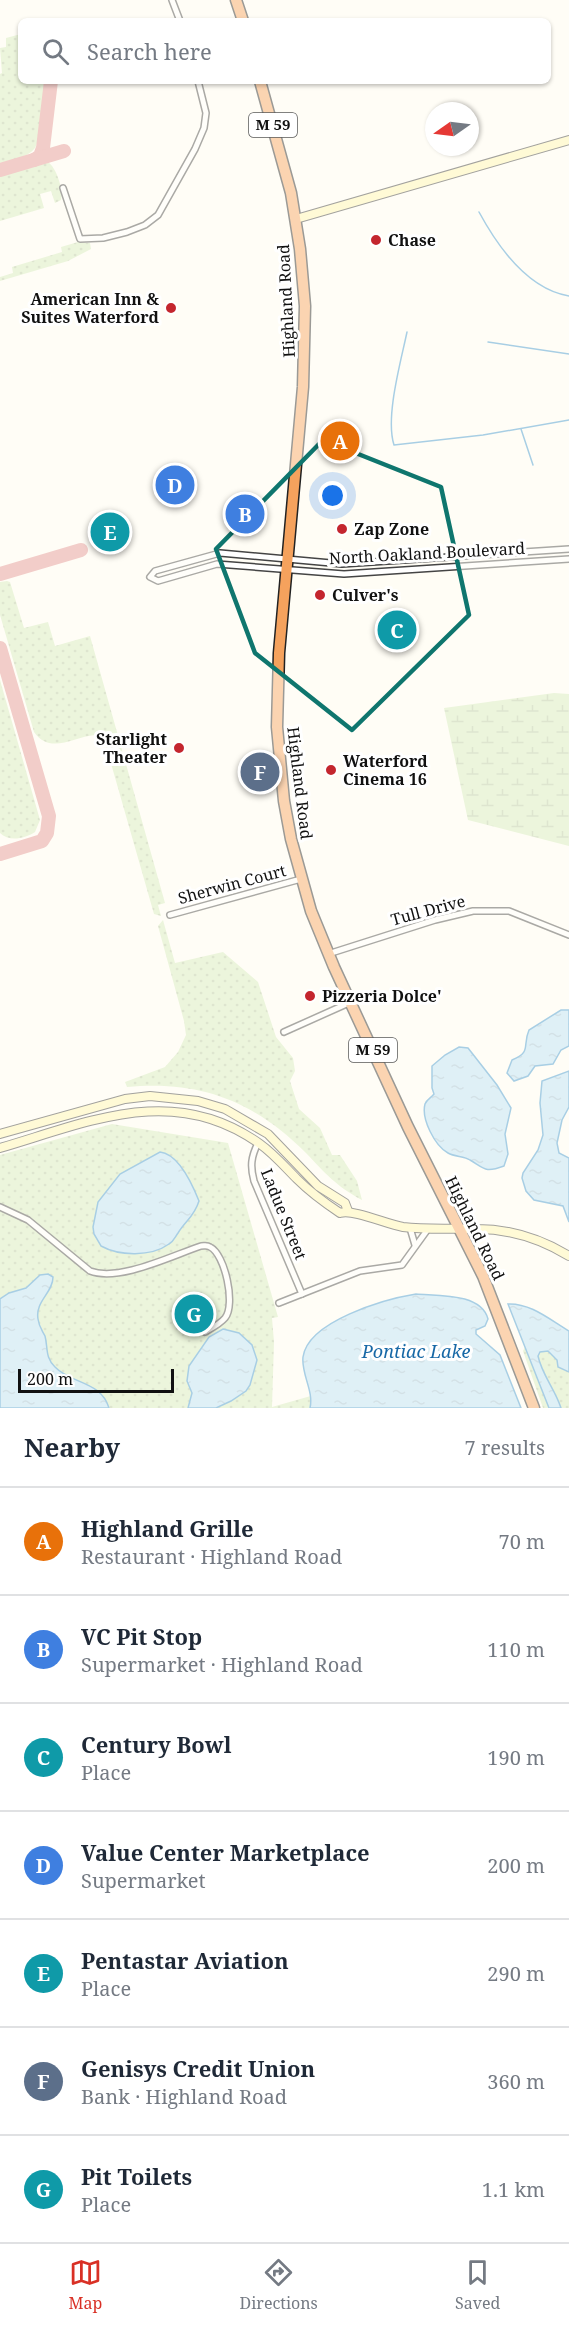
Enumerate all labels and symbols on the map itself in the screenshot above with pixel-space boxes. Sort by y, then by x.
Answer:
north arrow [425,102,479,156]
road number: M 59 [249,113,297,137]
place label: Chase [388,229,436,251]
marker: Chase [369,233,383,247]
street label: Highland Road [272,244,300,358]
place label: American Inn & Suites Waterford [21,288,160,328]
marker: American Inn & Suites Waterford [164,301,178,315]
pin: A [320,418,360,464]
pin: D [156,462,195,508]
your location [318,481,347,510]
pin: B [226,492,264,536]
pin: E [90,510,130,554]
place label: Zap Zone [354,518,429,540]
marker: Zap Zone [335,522,349,536]
street label: North Oakland Boulevard [328,537,526,569]
place label: Culver's [332,584,399,606]
marker: Culver's [313,588,327,602]
pin: C [378,608,416,652]
street label: Highland Road [282,725,318,841]
place label: Starlight Theater [96,728,168,768]
marker: Starlight Theater [172,741,186,755]
pin: F [240,750,280,794]
place label: Waterford Cinema 16 [343,750,428,790]
marker: Waterford Cinema 16 [324,763,338,777]
street label: Sherwin Court [176,859,289,909]
street label: Tull Drive [388,890,468,930]
place label: Pizzeria Dolce' [322,985,442,1007]
marker: Pizzeria Dolce' [303,989,317,1003]
road number: M 59 [349,1038,397,1062]
street label: Ladue Street [256,1165,312,1263]
street label: Highland Road [440,1172,510,1284]
pin: G [174,1292,214,1336]
water label: Pontiac Lake [361,1339,470,1363]
scale bar [18,1366,174,1394]

